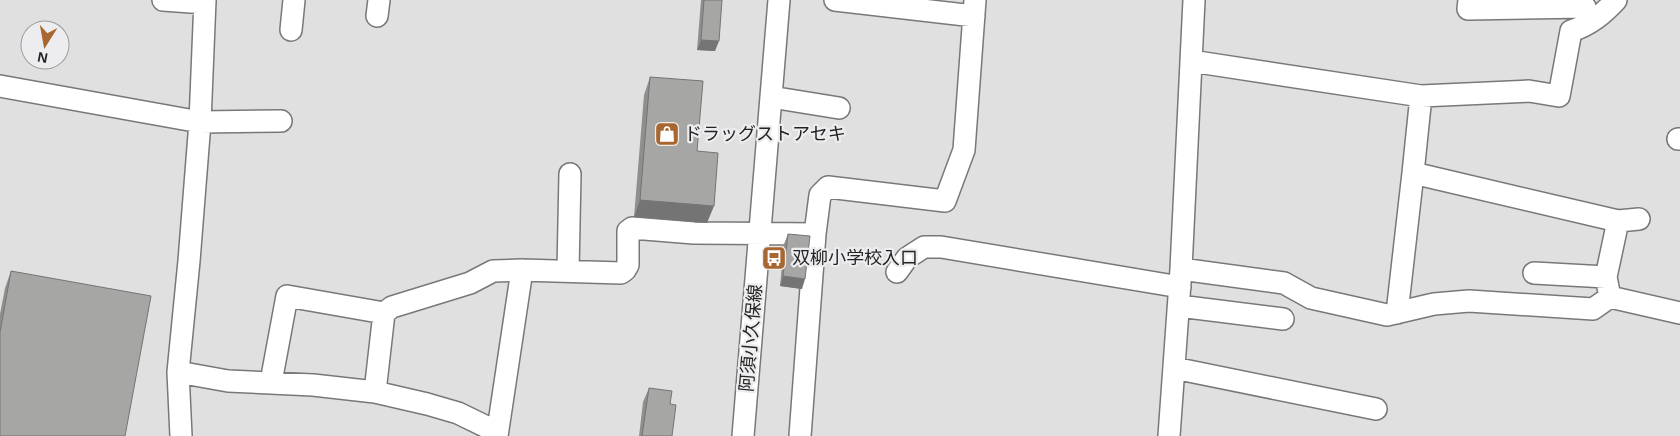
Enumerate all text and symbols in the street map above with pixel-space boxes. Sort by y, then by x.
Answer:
north arrow [20,20,70,70]
text: N [36,49,49,67]
shop icon: ドラッグストアセキ [654,121,680,147]
place label: ドラッグストアセキ [684,124,846,144]
bus stop icon: 双柳小学校入口 [761,245,787,271]
place label: 双柳小学校入口 [792,248,918,268]
street label: 阿須小久保線 [736,283,766,393]

